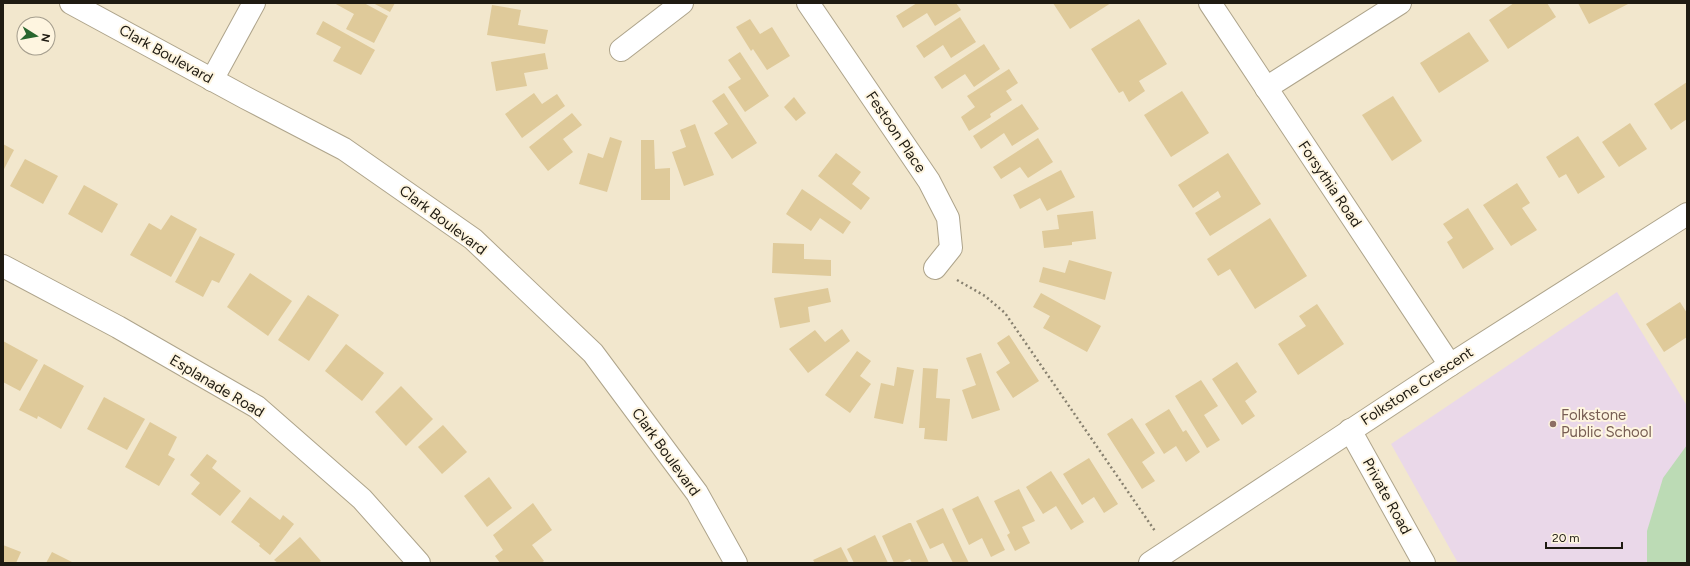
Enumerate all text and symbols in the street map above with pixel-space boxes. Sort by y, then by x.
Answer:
north arrow [16,16,56,56]
street label: Clark Boulevard [116,21,216,87]
text: N [38,32,53,43]
street label: Festoon Place [862,88,930,176]
street label: Forsythia Road [1295,137,1365,231]
street label: Clark Boulevard [396,181,490,259]
street label: Folkstone Crescent [1357,343,1477,429]
street label: Esplanade Road [167,351,267,421]
street label: Clark Boulevard [628,404,704,500]
place label: Folkstone Public School [1561,406,1652,441]
marker: Folkstone Public School [1548,419,1558,429]
street label: Private Road [1359,455,1415,537]
scale bar [1546,524,1622,550]
text: 20 m [1552,531,1580,545]

